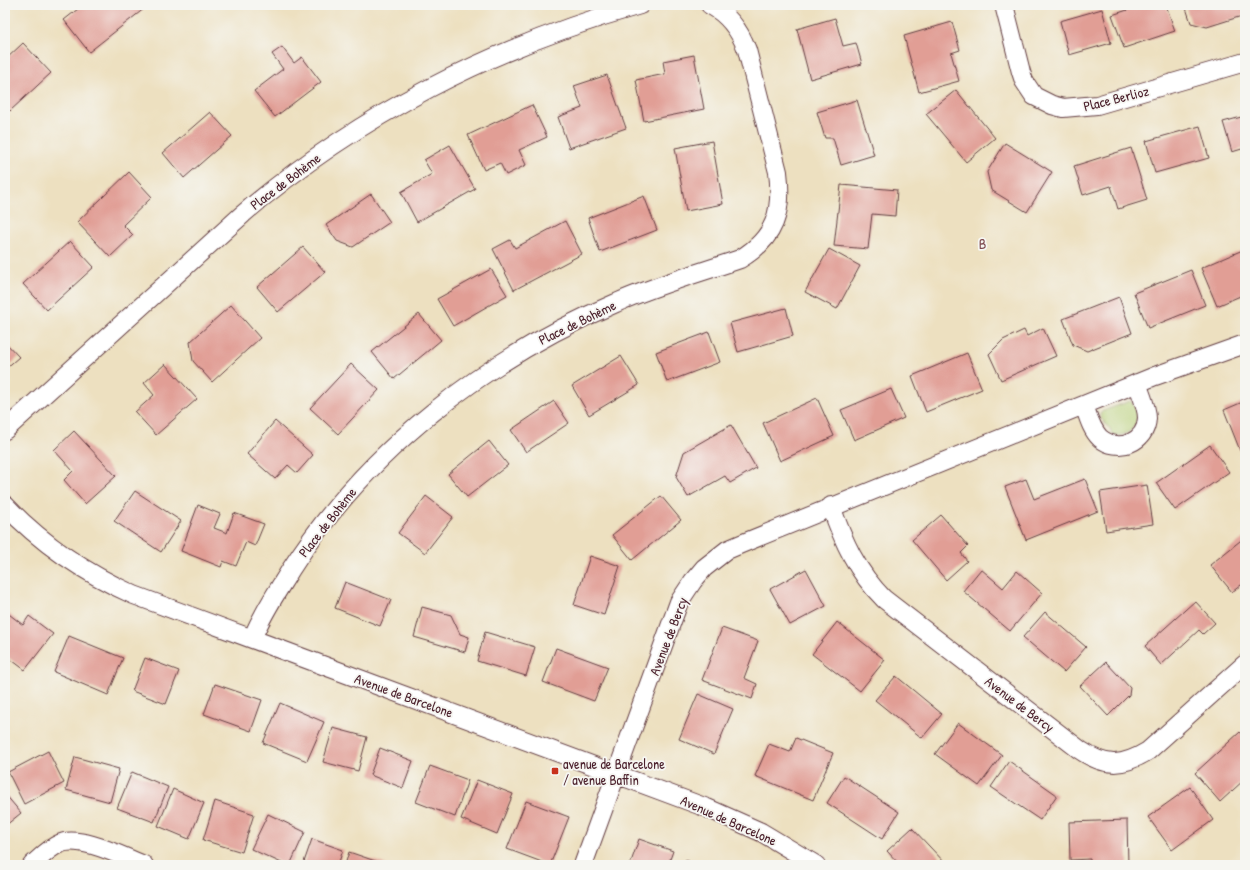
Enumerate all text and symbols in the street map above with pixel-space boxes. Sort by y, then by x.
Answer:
street label: Place Berlioz [1081,81,1151,115]
street label: Place de Bohème [246,148,324,214]
district label: B [979,233,987,254]
street label: Place de Bohème [535,295,619,349]
street label: Place de Bohème [294,483,361,561]
street label: Avenue de Bercy [644,594,693,678]
street label: Avenue de Barcelone [352,668,456,722]
street label: Avenue de Bercy [981,672,1059,737]
place label: avenue de Barcelone / avenue Baffin [563,754,665,789]
marker: avenue de Barcelone / avenue Baffin [550,766,560,776]
street label: Avenue de Barcelone [678,790,780,850]

